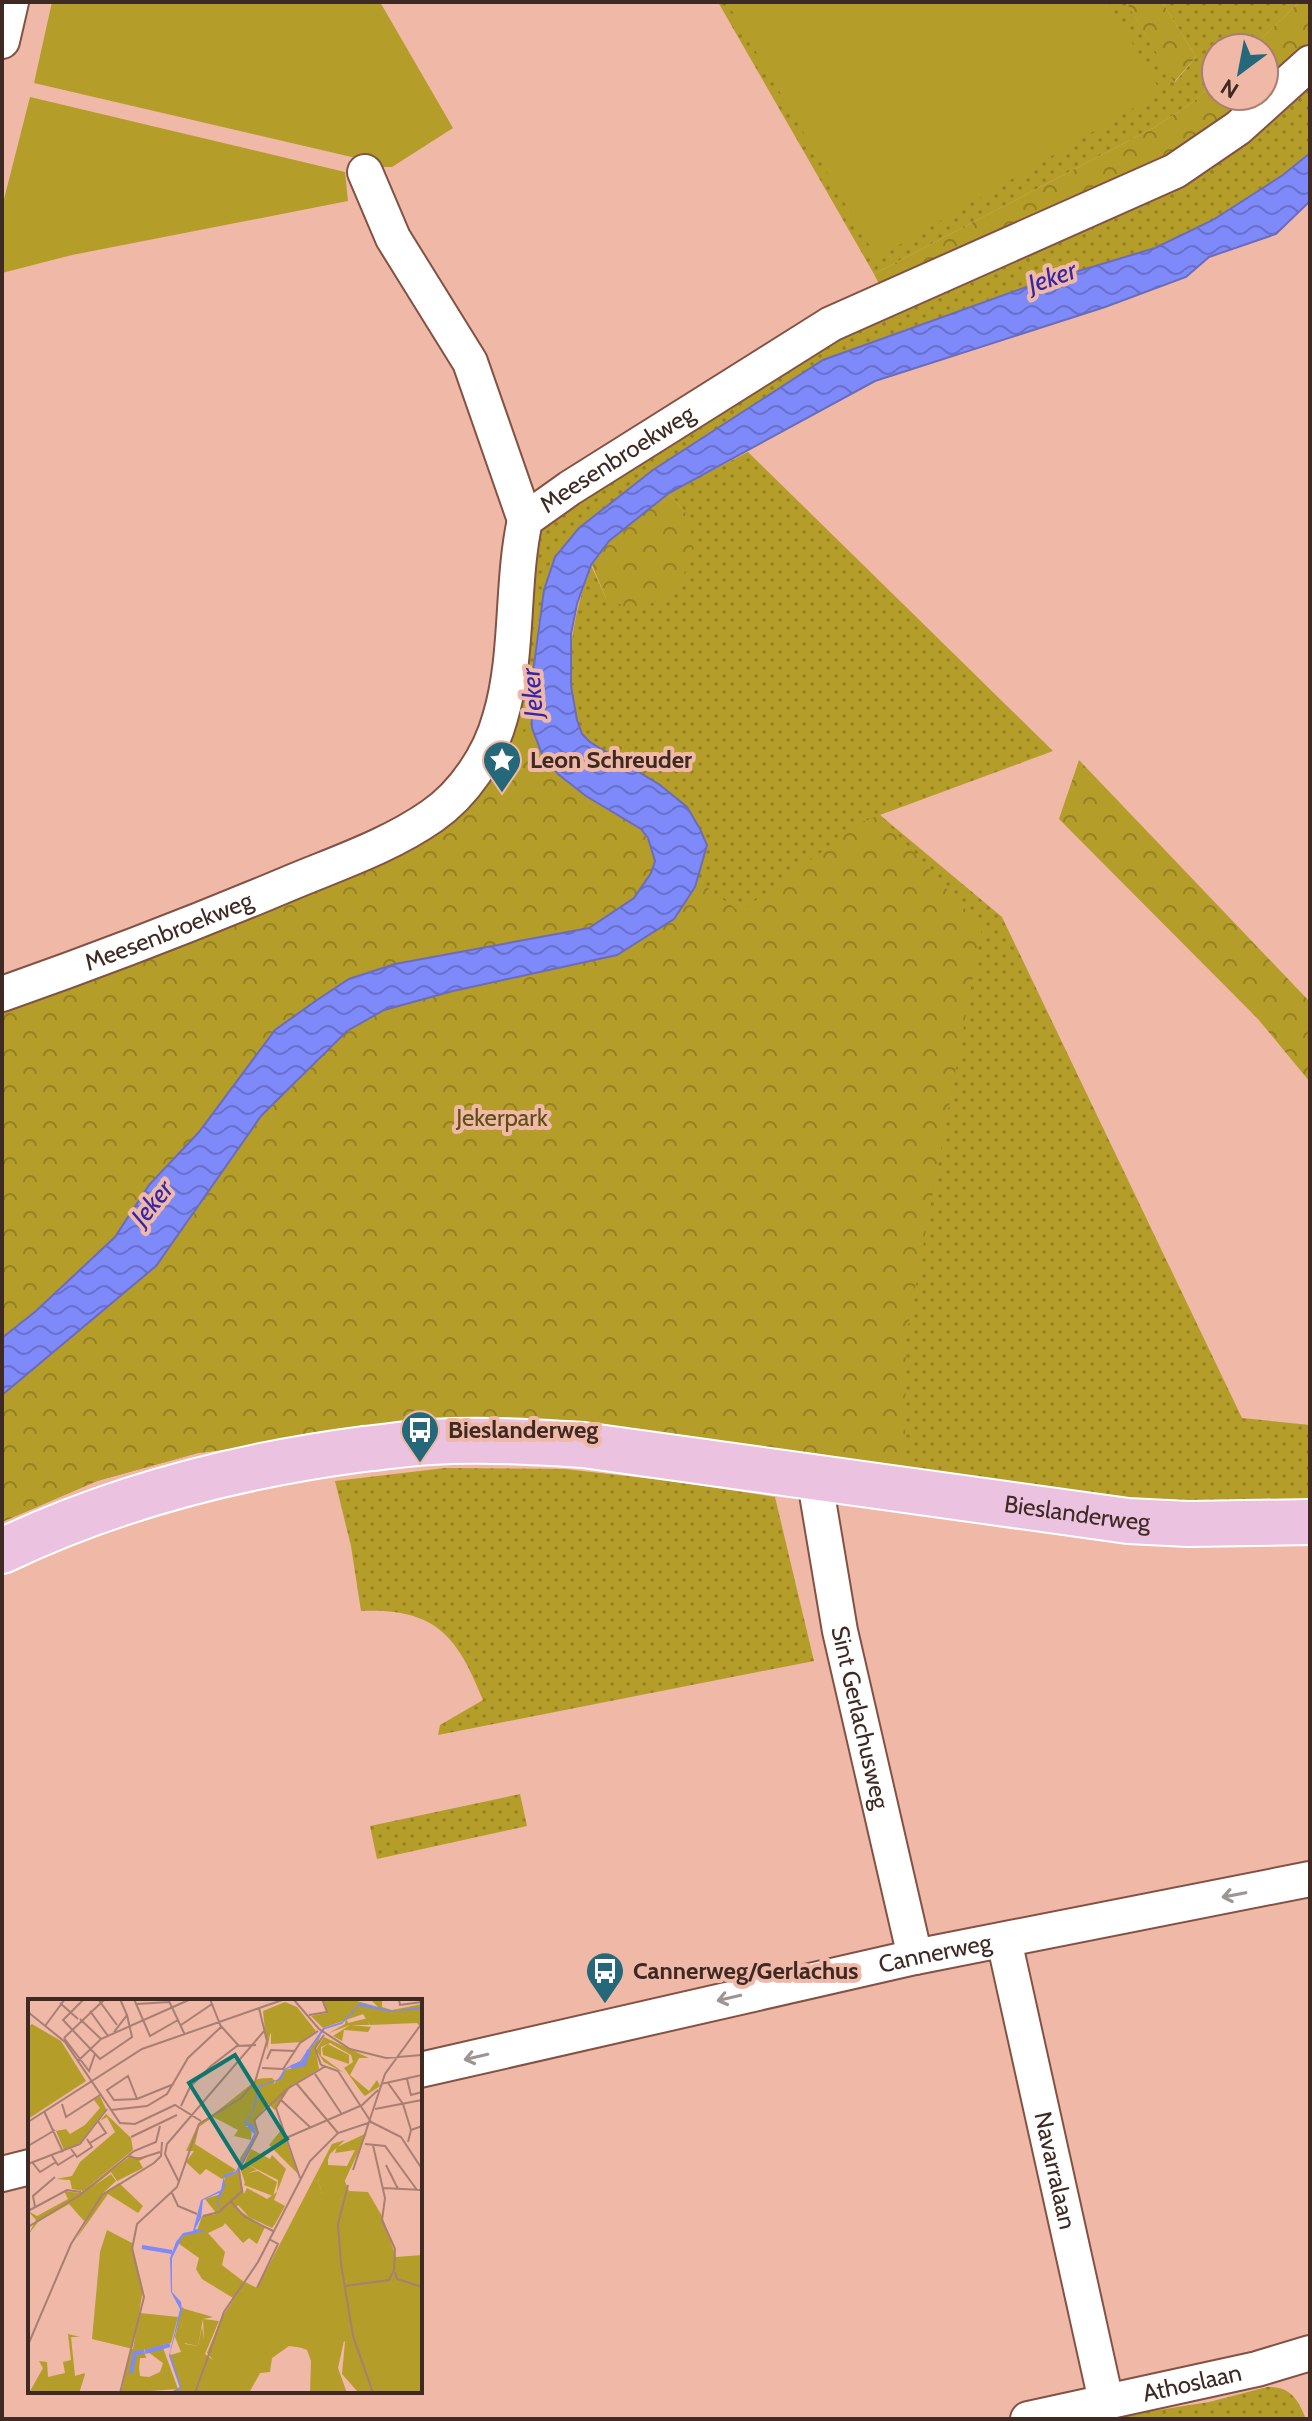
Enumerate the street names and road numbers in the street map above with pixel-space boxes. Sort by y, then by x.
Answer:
street label: Meesenbroekweg [534,398,700,519]
street label: Meesenbroekweg [81,885,258,977]
street label: Bieslanderweg [1002,1489,1152,1536]
street label: Sint Gerlachusweg [825,1623,896,1813]
street label: Cannerweg [876,1927,995,1979]
street label: Navarralaan [1028,2109,1083,2232]
street label: Athoslaan [1140,2358,1244,2408]

